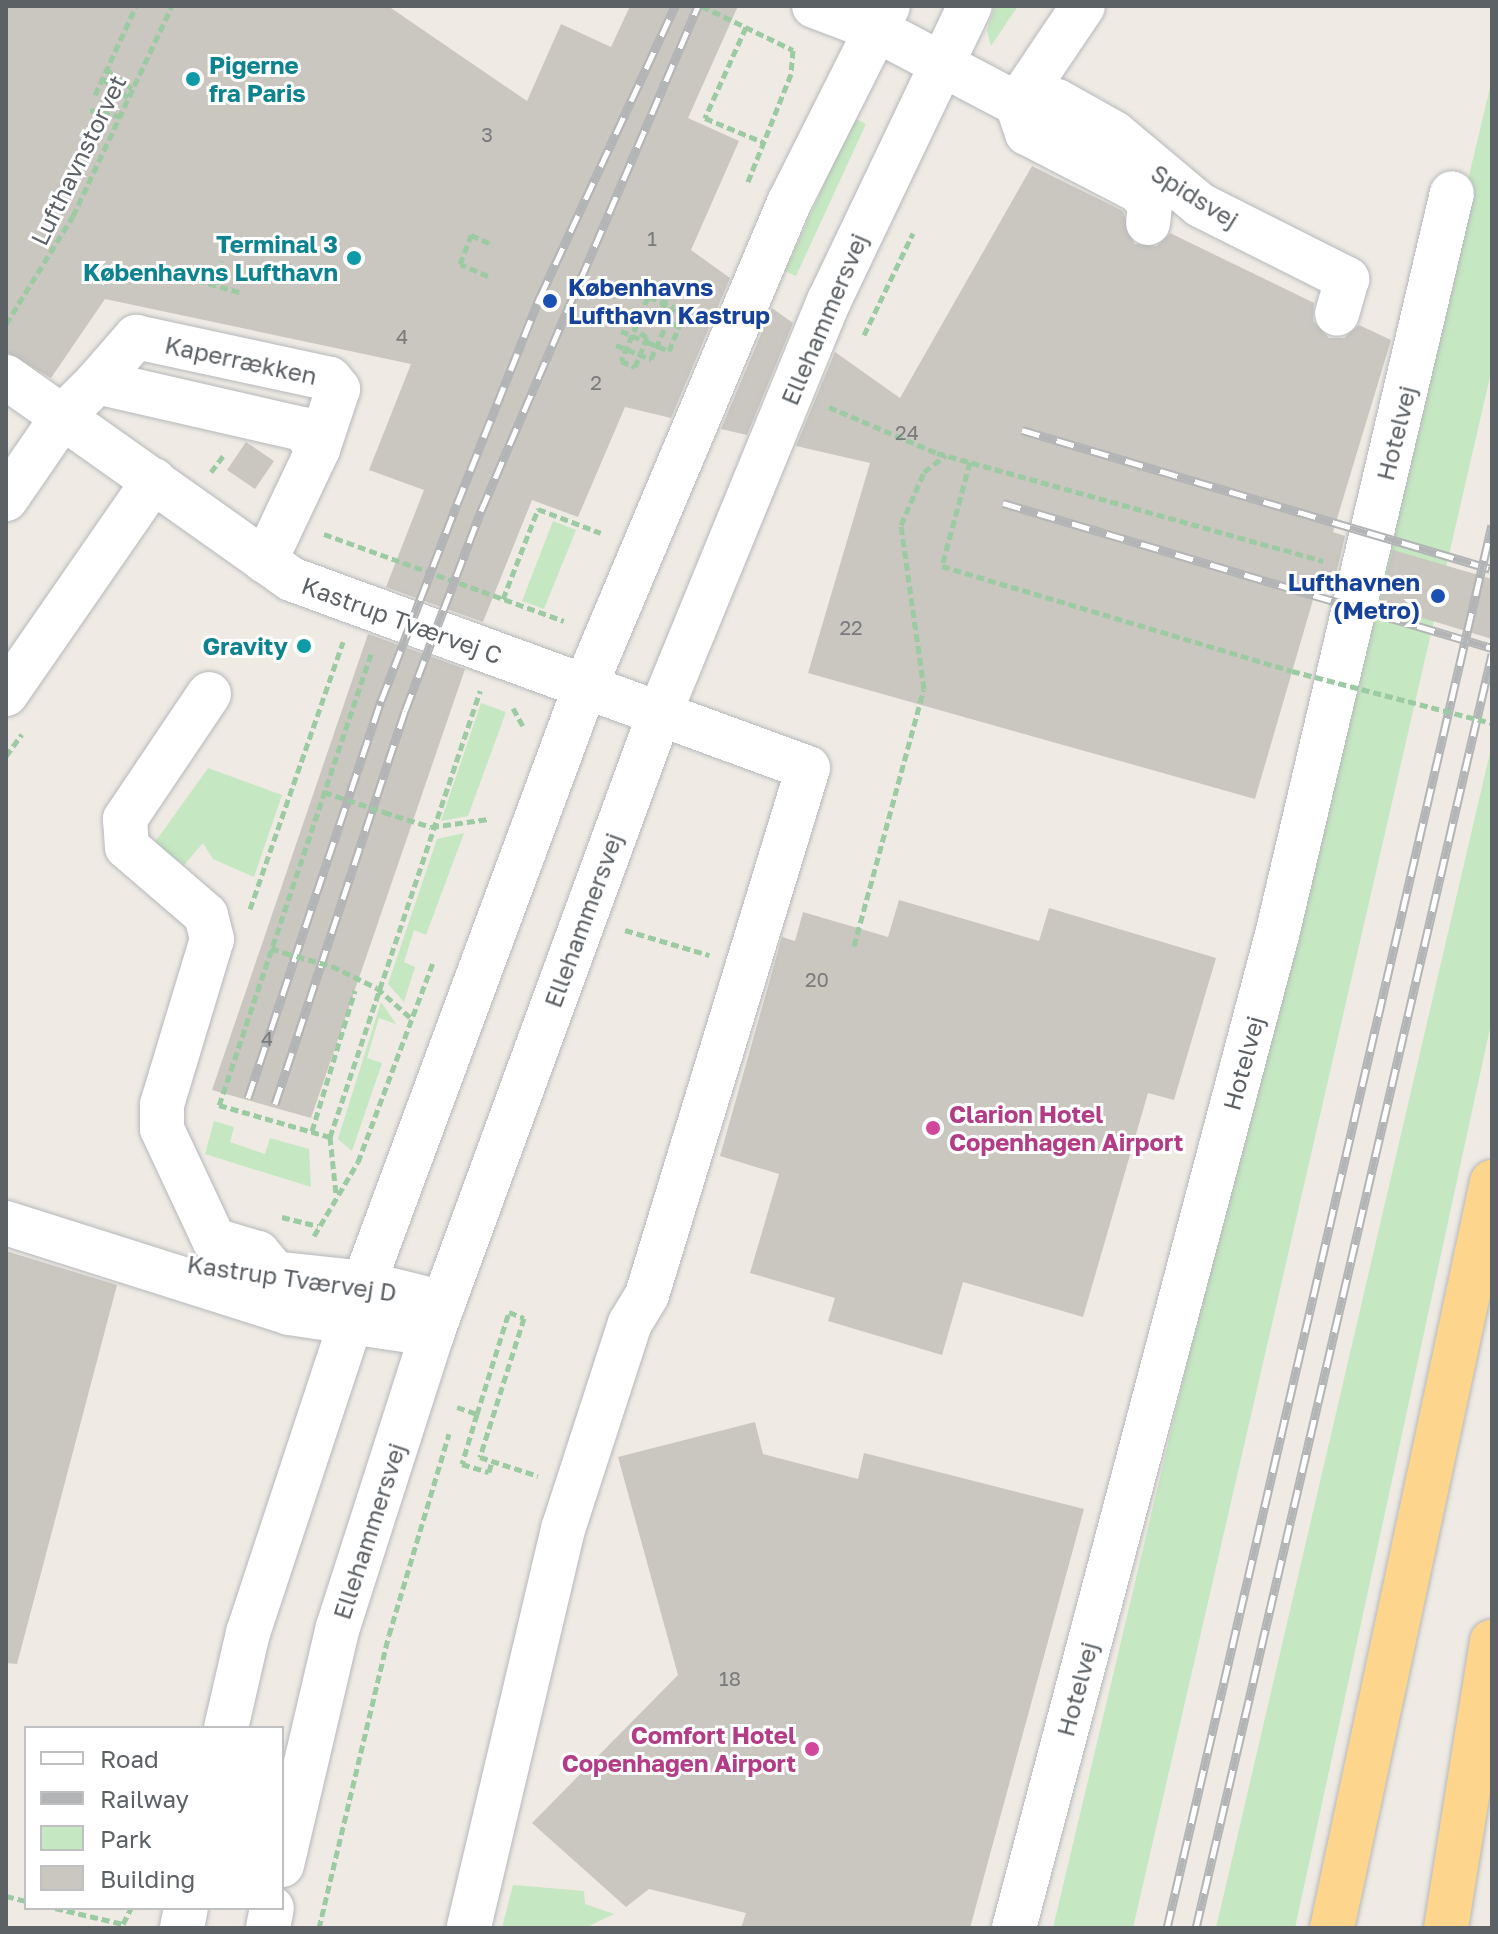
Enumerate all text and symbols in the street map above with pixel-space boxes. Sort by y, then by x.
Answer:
place label: Pigerne fra Paris [209,51,306,107]
street label: Lufthavnstorvet [24,70,132,250]
marker: Pigerne fra Paris [184,70,202,88]
house number: 3 [481,122,493,146]
street label: Spidsvej [1146,158,1244,234]
house number: 1 [647,226,657,250]
street label: Ellehammersvej [775,229,873,409]
place label: Terminal 3 Københavns Lufthavn [83,230,338,286]
marker: Terminal 3 Københavns Lufthavn [345,249,363,267]
place label: Københavns Lufthavn Kastrup [568,273,770,329]
marker: Københavns Lufthavn Kastrup [539,290,561,312]
house number: 4 [396,324,408,348]
street label: Kaperrækken [162,330,320,390]
house number: 2 [590,370,602,394]
street label: Hotelvej [1370,383,1422,483]
house number: 24 [895,420,919,444]
place label: Lufthavnen (Metro) [1288,568,1420,624]
street label: Kastrup Tværvej C [298,570,506,670]
marker: Lufthavnen (Metro) [1427,585,1449,607]
house number: 22 [839,615,863,639]
place label: Gravity [203,632,288,660]
marker: Gravity [295,637,313,655]
street label: Ellehammersvej [538,829,628,1011]
house number: 20 [805,967,829,991]
street label: Hotelvej [1217,1013,1269,1113]
house number: 4 [261,1026,273,1050]
place label: Clarion Hotel Copenhagen Airport [949,1100,1183,1156]
marker: Clarion Hotel Copenhagen Airport [924,1119,942,1137]
street label: Kastrup Tværvej D [185,1249,399,1307]
street label: Ellehammersvej [327,1439,411,1623]
street label: Hotelvej [1051,1639,1103,1739]
house number: 18 [719,1666,741,1690]
place label: Comfort Hotel Copenhagen Airport [562,1721,796,1777]
legend [24,1726,284,1910]
marker: Comfort Hotel Copenhagen Airport [803,1740,821,1758]
text: Road [100,1744,159,1773]
text: Railway [100,1784,189,1813]
text: Park [100,1824,152,1853]
text: Building [100,1864,195,1893]

